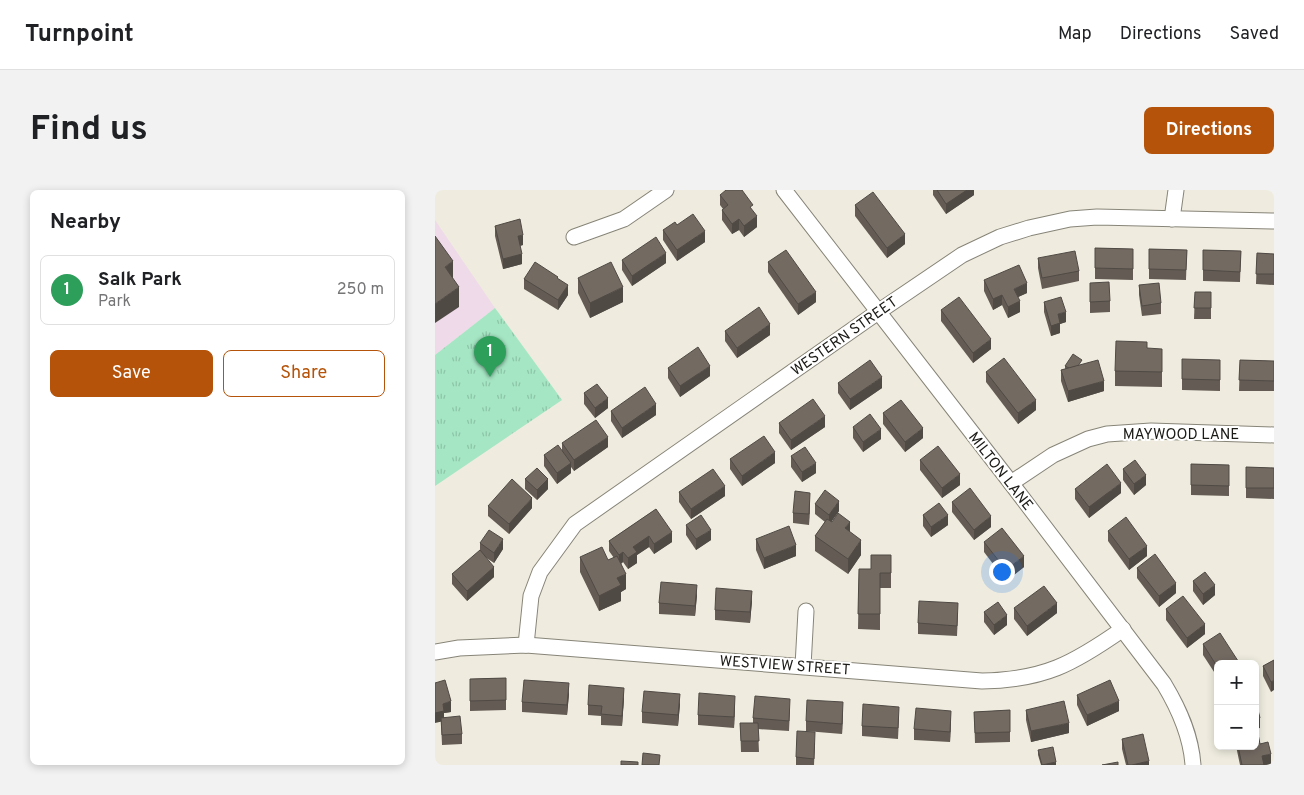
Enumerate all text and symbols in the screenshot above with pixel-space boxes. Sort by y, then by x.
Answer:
text: Turnpoint [25,20,134,50]
text: Map [1058,23,1092,46]
text: Directions [1120,23,1202,46]
text: Saved [1230,23,1279,46]
button: Directions [1144,107,1274,154]
text: Find us [30,108,148,152]
text: Nearby [50,209,121,236]
text: Salk Park [98,268,182,292]
text: 1 [64,280,70,300]
text: 250 m [337,280,384,300]
text: Park [98,292,131,312]
street label: WESTERN STREET [788,293,902,381]
pin: 1 [474,336,506,377]
button: Save [50,350,213,397]
button: Share [223,350,385,397]
street label: MAYWOOD LANE [1123,426,1239,445]
street label: MILTON LANE [963,429,1036,515]
your location [989,559,1015,585]
street label: WESTVIEW STREET [719,652,851,681]
map controls [1214,660,1259,750]
button: + [1214,660,1259,705]
button: − [1214,705,1259,750]

